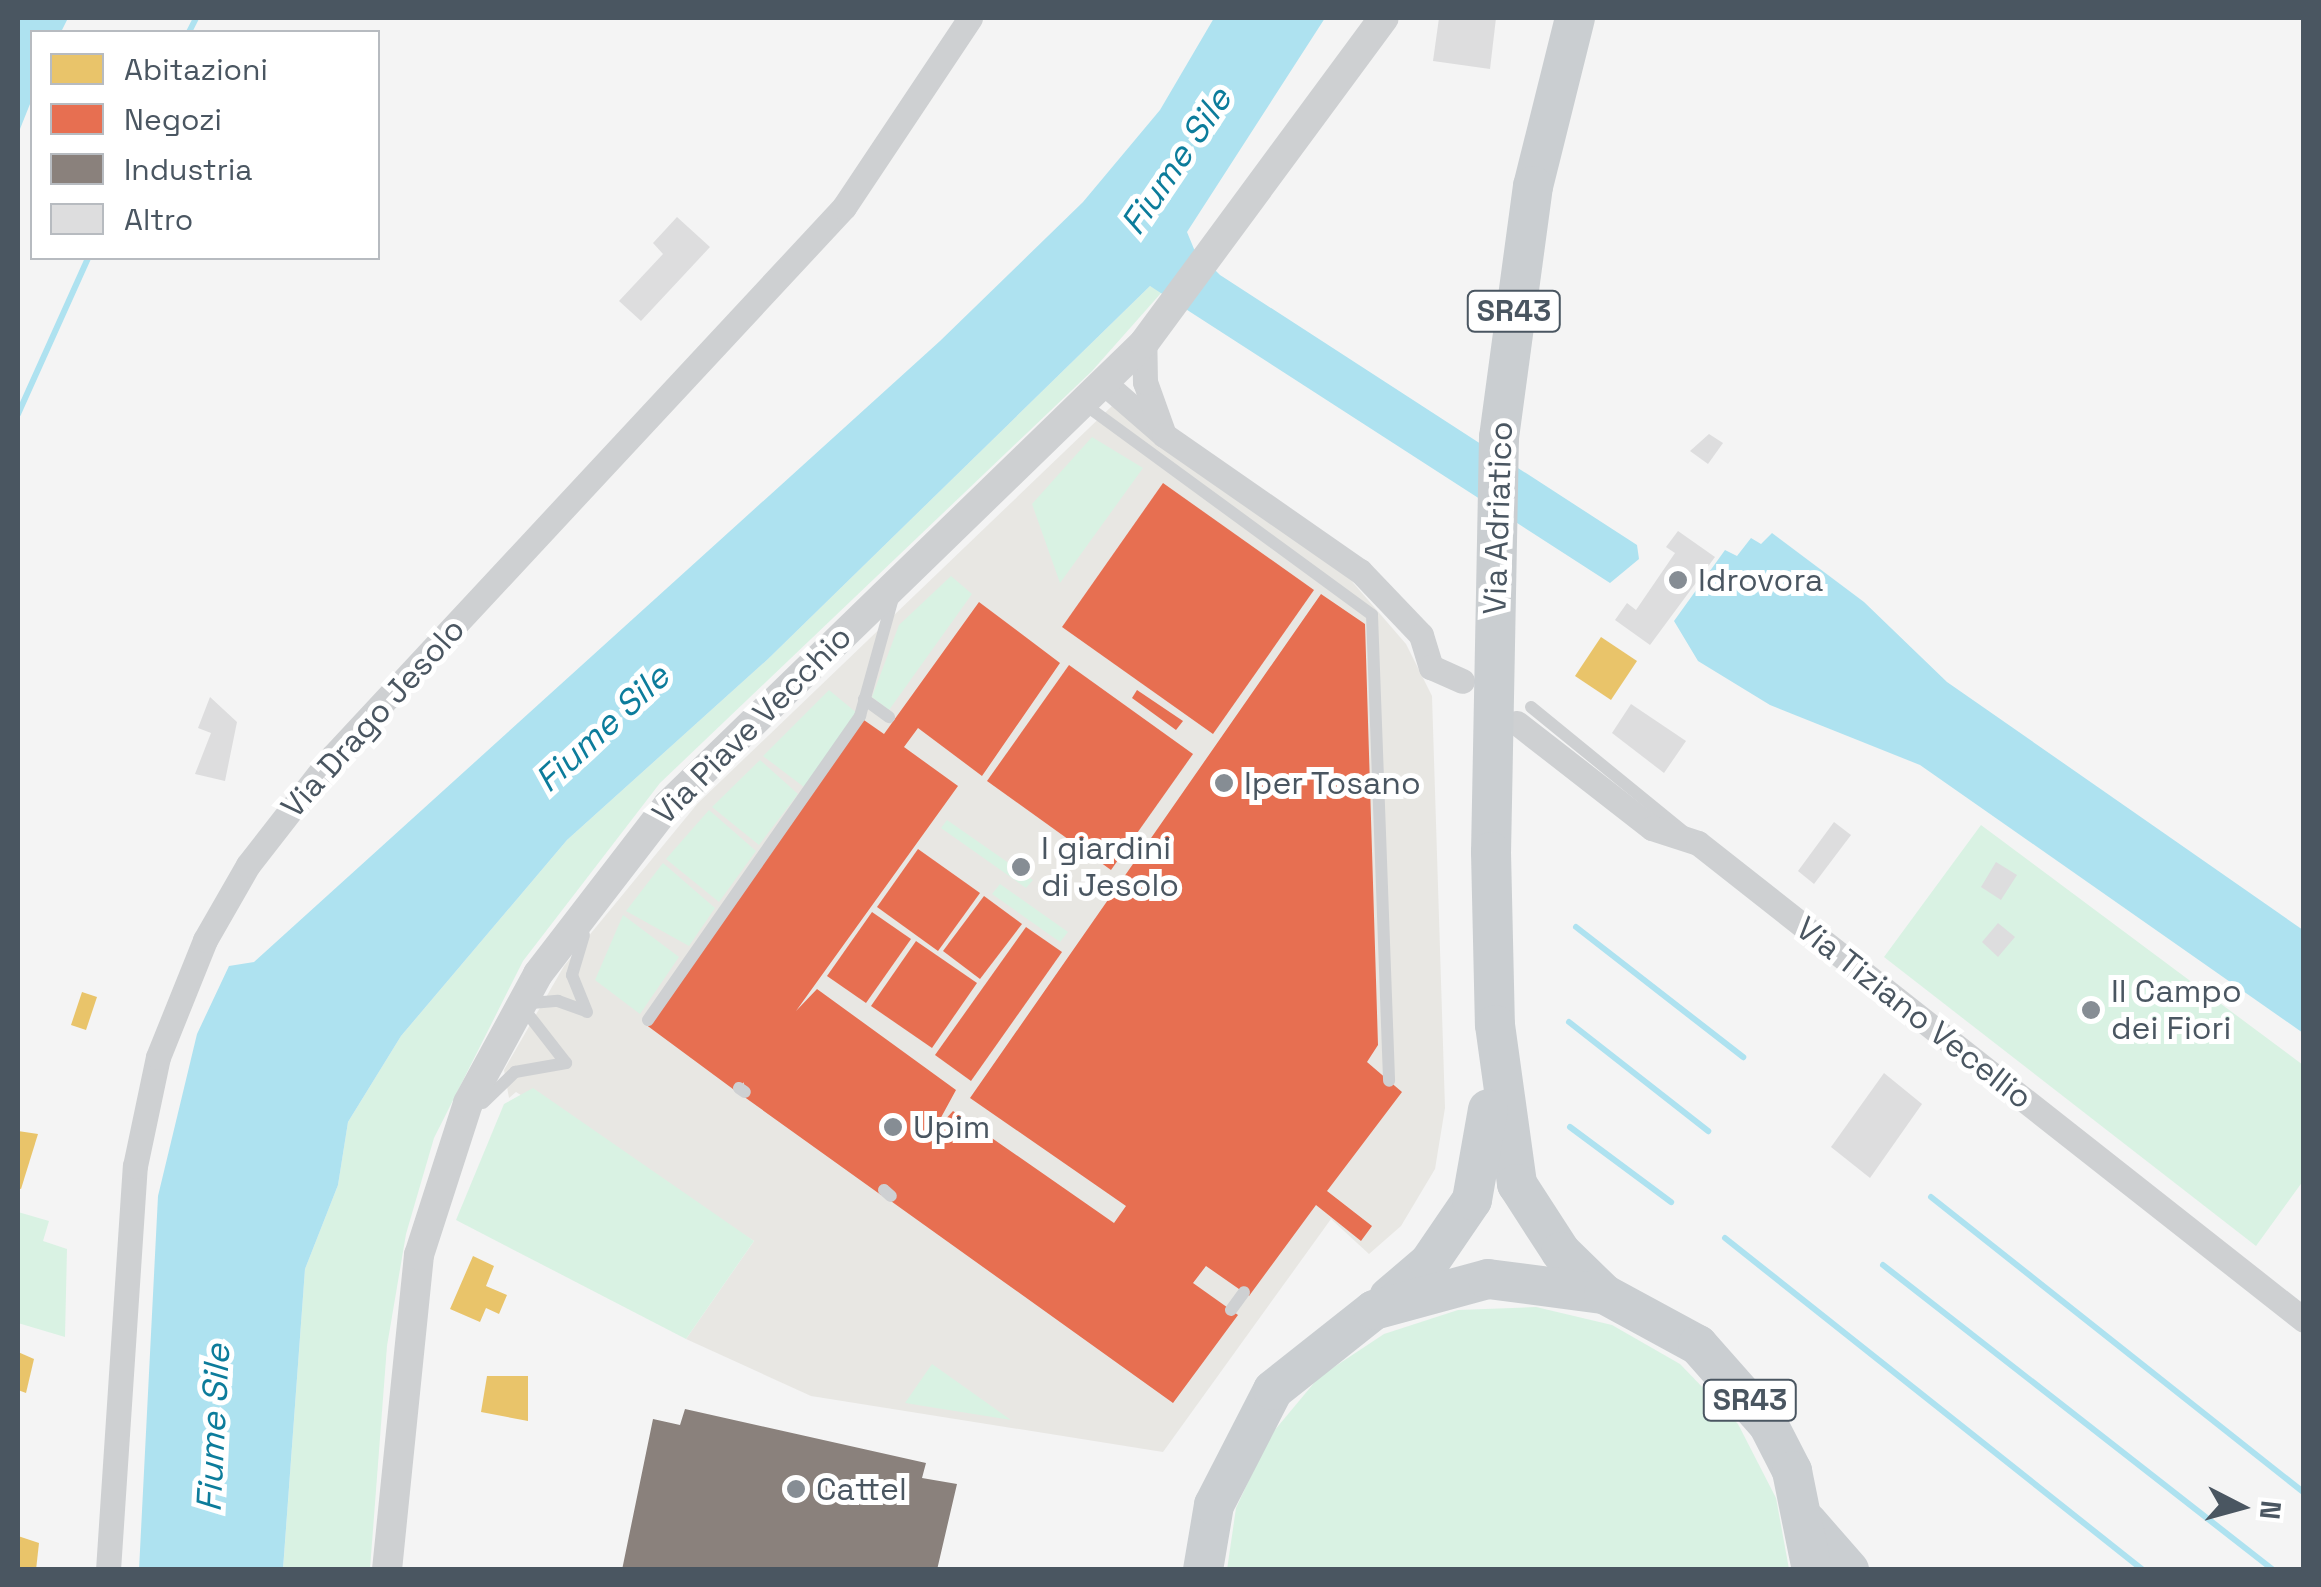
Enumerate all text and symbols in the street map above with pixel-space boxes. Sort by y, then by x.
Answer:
legend [30,30,380,260]
text: Abitazioni [124,50,268,89]
water label: Fiume Sile [1112,80,1240,242]
text: Negozi [124,100,222,139]
text: Industria [124,150,253,189]
text: Altro [124,200,193,239]
road number: SR43 [1466,286,1562,336]
street label: Via Adriatico [1475,420,1521,616]
place label: Idrovora [1698,561,1823,599]
marker: Idrovora [1667,569,1689,591]
street label: Via Drago Jesolo [273,610,473,826]
street label: Via Piave Vecchio [644,617,860,833]
water label: Fiume Sile [526,655,678,801]
place label: Iper Tosano [1244,764,1422,802]
marker: Iper Tosano [1213,772,1235,794]
place label: I giardini di Jesolo [1041,830,1179,905]
marker: I giardini di Jesolo [1010,856,1032,878]
street label: Via Tiziano Vecellio [1788,909,2040,1117]
place label: Il Campo dei Fiori [2111,973,2242,1048]
marker: Il Campo dei Fiori [2080,999,2102,1021]
place label: Upim [913,1108,990,1146]
marker: Upim [882,1116,904,1138]
water label: Fiume Sile [188,1343,238,1513]
road number: SR43 [1702,1375,1798,1425]
north arrow [2191,1457,2291,1557]
place label: Cattel [816,1470,907,1508]
marker: Cattel [785,1478,807,1500]
text: N [2252,1499,2290,1521]

